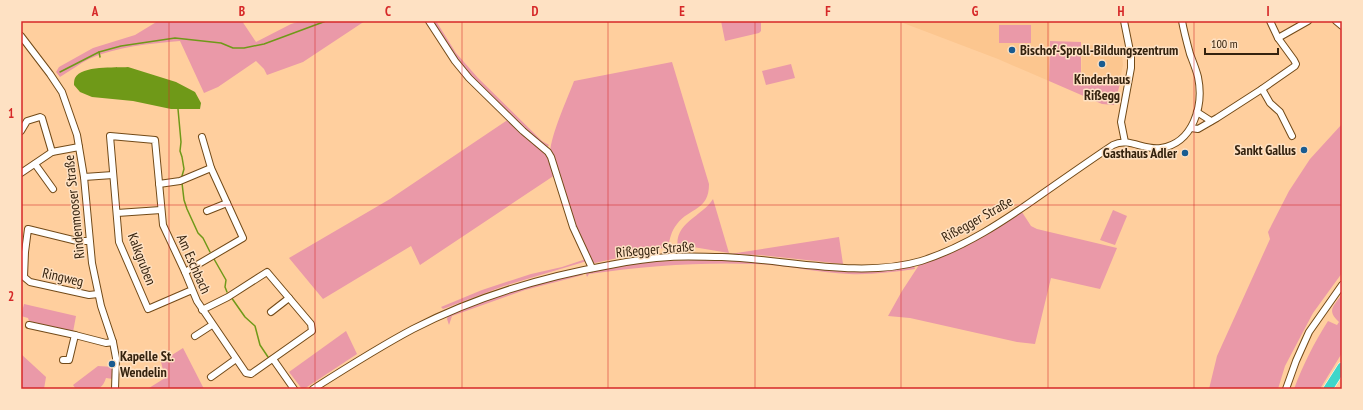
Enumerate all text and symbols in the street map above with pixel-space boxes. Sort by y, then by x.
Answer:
text: A [91,3,99,20]
text: B [239,3,245,20]
text: C [385,3,391,20]
text: D [532,3,539,20]
text: E [679,3,685,20]
text: F [825,3,831,20]
text: G [972,3,979,20]
text: H [1118,3,1125,20]
text: I [1266,3,1270,20]
scale bar [1205,30,1278,56]
text: 100 m [1211,36,1238,51]
place label: Bischof-Sproll-Bildungszentrum [1020,41,1178,59]
marker: Bischof-Sproll-Bildungszentrum [1007,45,1017,55]
marker: Kinderhaus Rißegg [1097,59,1107,69]
place label: Kinderhaus Rißegg [1074,70,1130,104]
text: 1 [8,105,14,122]
place label: Sankt Gallus [1234,141,1296,159]
place label: Gasthaus Adler [1103,144,1178,162]
marker: Sankt Gallus [1299,145,1309,155]
marker: Gasthaus Adler [1180,148,1190,158]
street label: Rindenmooser Straße [60,154,88,260]
street label: Rißegger Straße [938,192,1016,246]
street label: Kalkgruben [124,230,160,288]
street label: Am Eschbach [173,231,215,297]
street label: Rißegger Straße [615,237,695,261]
street label: Ringweg [41,264,85,290]
text: 2 [8,288,14,305]
place label: Kapelle St. Wendelin [119,347,174,381]
marker: Kapelle St. Wendelin [107,359,117,369]

